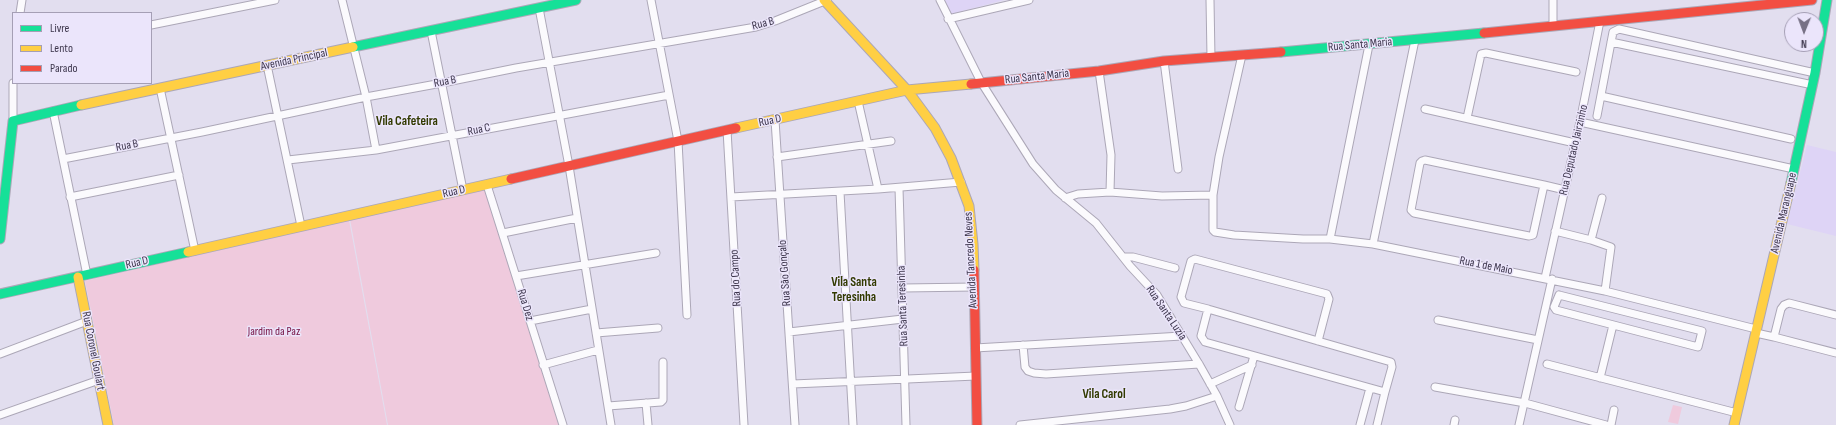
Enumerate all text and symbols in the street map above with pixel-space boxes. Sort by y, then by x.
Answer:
legend [12,12,152,84]
north arrow [1784,12,1824,52]
street label: Rua B [750,14,776,34]
text: Livre [50,21,69,36]
street label: Rua Santa Maria [1327,35,1393,55]
text: N [1801,37,1807,50]
text: Lento [50,41,73,56]
street label: Avenida Principal [259,46,329,74]
text: Parado [50,61,77,76]
street label: Rua Santa Maria [1004,66,1070,88]
street label: Rua B [433,73,457,91]
street label: Rua Deputado Jairzinho [1557,103,1591,197]
street label: Rua D [757,112,783,130]
district label: Vila Cafeteira [376,114,438,130]
street label: Rua C [466,121,492,139]
street label: Rua B [115,137,139,155]
street label: Avenida Maranguape [1768,171,1800,255]
street label: Rua D [441,182,467,202]
street label: Avenida Tancredo Neves [961,212,981,308]
street label: Rua São Gonçalo [776,239,794,307]
street label: Rua do Campo [727,249,745,307]
street label: Rua D [124,253,150,273]
street label: Rua 1 de Maio [1458,254,1514,278]
street label: Rua Santa Teresinha [894,265,912,347]
district label: Vila Santa Teresinha [831,275,877,306]
street label: Rua Santa Luzia [1142,283,1190,343]
street label: Rua Dez [513,288,537,322]
street label: Rua Coronel Goulart [78,310,108,392]
park label: Jardim da Paz [248,325,300,339]
district label: Vila Carol [1082,387,1126,403]

